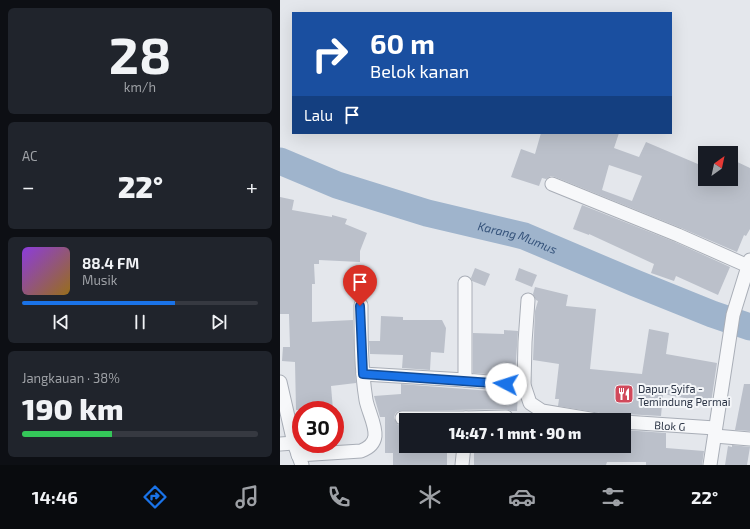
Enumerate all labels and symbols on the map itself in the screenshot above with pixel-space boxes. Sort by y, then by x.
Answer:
north arrow [698,146,738,186]
water label: Karang Mumus [477,218,559,256]
pin [343,265,377,306]
position arrow [485,363,527,405]
place label: Dapur Syifa - Temindung Permai [638,382,731,408]
restaurant icon: Dapur Syifa - Temindung Permai [613,383,635,405]
speed limit sign: 30 [292,401,344,453]
street label: Blok G [654,418,686,433]

